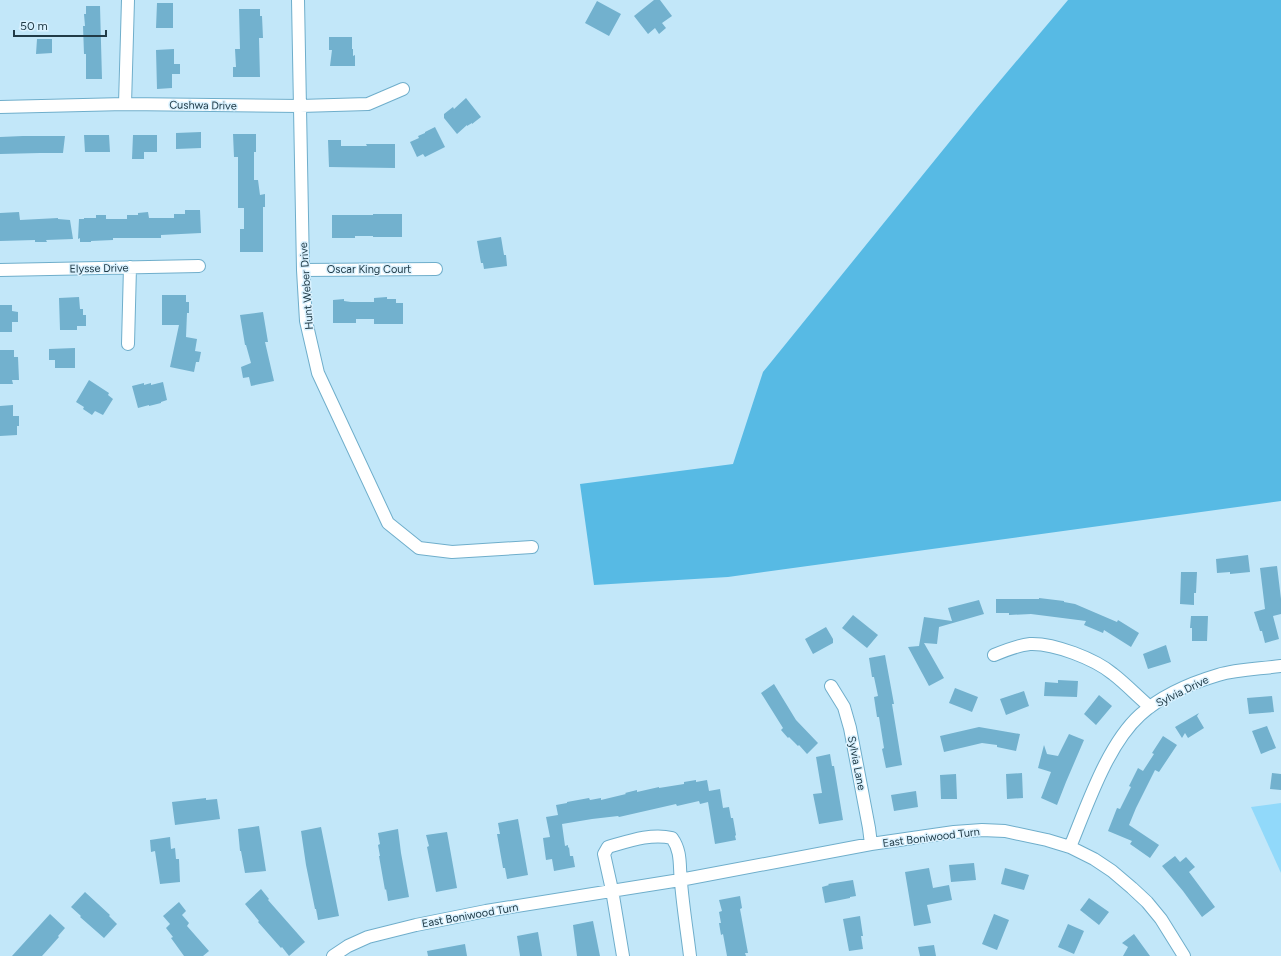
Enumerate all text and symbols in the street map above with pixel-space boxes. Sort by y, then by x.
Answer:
scale bar [14,12,106,38]
text: 50 m [20,19,48,33]
street label: Cushwa Drive [169,98,237,113]
street label: Hunt Weber Drive [297,242,316,330]
street label: Elysse Drive [69,261,129,276]
street label: Oscar King Court [327,263,411,276]
street label: Sylvia Drive [1154,673,1211,710]
street label: Sylvia Lane [845,735,868,791]
street label: East Boniwood Turn [882,825,980,850]
street label: East Boniwood Turn [421,901,519,930]

